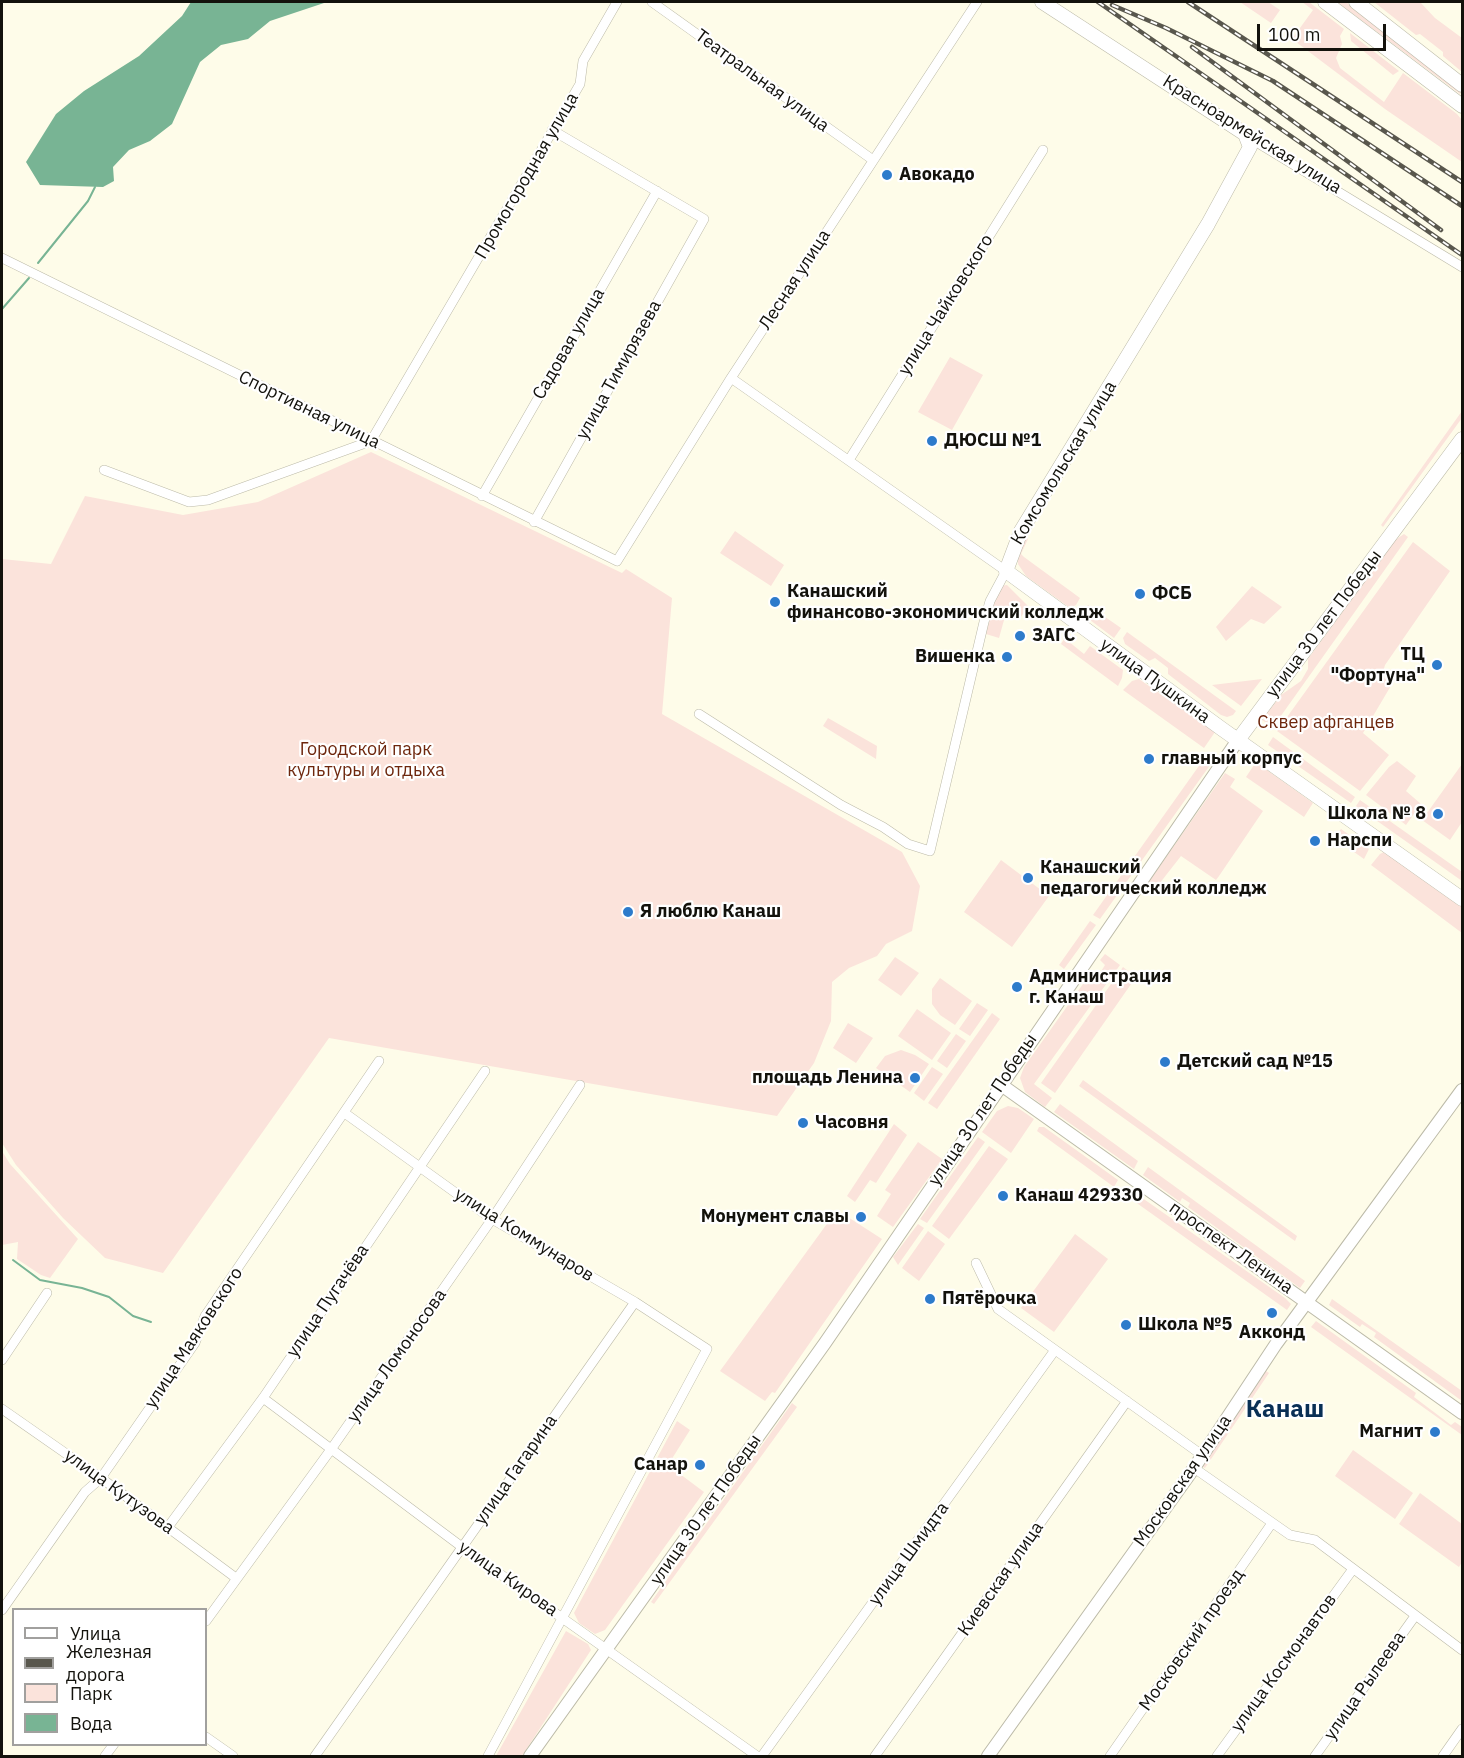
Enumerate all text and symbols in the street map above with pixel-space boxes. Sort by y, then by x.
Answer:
scale bar [1260,12,1389,50]
text: 100 m [1268,23,1320,46]
street label: Театральная улица [691,25,833,137]
street label: Красноармейская улица [1159,71,1345,199]
street label: Промогородная улица [471,89,583,263]
place label: Авокадо [899,164,975,186]
marker: Авокадо [880,168,894,182]
street label: Лесная улица [755,226,835,334]
street label: улица Чайковского [894,231,998,379]
street label: Садовая улица [528,284,610,404]
street label: улица Тимирязева [572,297,666,443]
street label: Спортивная улица [235,366,383,454]
street label: Комсомольская улица [1007,377,1121,549]
place label: ДЮСШ №1 [944,430,1041,452]
marker: ДЮСШ №1 [925,434,939,448]
street label: улица 30 лет Победы [1262,546,1386,702]
place label: Канашский финансово-экономичский колледж [787,581,1104,624]
place label: ФСБ [1152,583,1192,605]
marker: ФСБ [1133,587,1147,601]
marker: Канашский финансово-экономичский колледж [768,595,782,609]
place label: ЗАГС [1032,625,1076,647]
marker: ЗАГС [1013,629,1027,643]
street label: улица Пушкина [1096,634,1214,728]
place label: ТЦ "Фортуна" [1330,644,1425,686]
place label: Вишенка [915,646,995,668]
marker: Вишенка [1000,650,1014,664]
marker: ТЦ "Фортуна" [1430,658,1444,672]
park label: Сквер афганцев [1257,712,1395,734]
park label: Городской парк культуры и отдыха [287,739,445,782]
place label: главный корпус [1161,748,1302,770]
marker: главный корпус [1142,752,1156,766]
place label: Школа № 8 [1327,803,1426,825]
marker: Школа № 8 [1431,807,1445,821]
place label: Нарспи [1327,830,1392,852]
marker: Нарспи [1308,834,1322,848]
place label: Канашский педагогический колледж [1040,857,1267,900]
marker: Канашский педагогический колледж [1021,871,1035,885]
place label: Я люблю Канаш [640,901,781,923]
marker: Я люблю Канаш [621,905,635,919]
place label: Администрация г. Канаш [1029,966,1172,1008]
marker: Администрация г. Канаш [1010,980,1024,994]
street label: улица 30 лет Победы [924,1030,1042,1190]
place label: Детский сад №15 [1177,1051,1333,1073]
marker: Детский сад №15 [1158,1055,1172,1069]
place label: площадь Ленина [752,1067,903,1089]
marker: площадь Ленина [908,1071,922,1085]
place label: Часовня [815,1112,889,1134]
marker: Часовня [796,1116,810,1130]
street label: улица Коммунаров [450,1183,598,1287]
place label: Канаш 429330 [1015,1185,1143,1207]
marker: Канаш 429330 [996,1189,1010,1203]
street label: проспект Ленина [1165,1197,1297,1299]
place label: Монумент славы [701,1206,849,1228]
marker: Монумент славы [854,1210,868,1224]
street label: улица Пугачёва [282,1240,374,1362]
street label: улица Маяковского [140,1263,248,1413]
street label: улица Ломоносова [343,1285,451,1427]
place label: Пятёрочка [942,1288,1036,1310]
marker: Пятёрочка [923,1292,937,1306]
marker: Акконд [1265,1306,1279,1320]
place label: Школа №5 [1138,1314,1232,1336]
marker: Школа №5 [1119,1318,1133,1332]
place label: Акконд [1239,1322,1305,1344]
district label: Канаш [1246,1396,1324,1424]
street label: улица Гагарина [470,1411,562,1529]
street label: Московская улица [1130,1411,1236,1551]
place label: Магнит [1359,1421,1423,1443]
marker: Магнит [1428,1425,1442,1439]
street label: улица 30 лет Победы [646,1431,766,1589]
street label: улица Кутузова [60,1445,178,1539]
place label: Санар [634,1454,688,1476]
marker: Санар [693,1458,707,1472]
street label: улица Шмидта [864,1498,954,1610]
street label: Киевская улица [954,1518,1048,1640]
street label: улица Кирова [454,1537,562,1621]
street label: Московский проезд [1135,1565,1249,1715]
street label: улица Космонавтов [1227,1590,1341,1736]
legend [12,1608,207,1746]
text: Улица [70,1622,121,1645]
street label: улица Рылеева [1320,1628,1410,1744]
text: Железная дорога [66,1640,152,1686]
text: Парк [70,1682,112,1705]
text: Вода [70,1712,112,1735]

